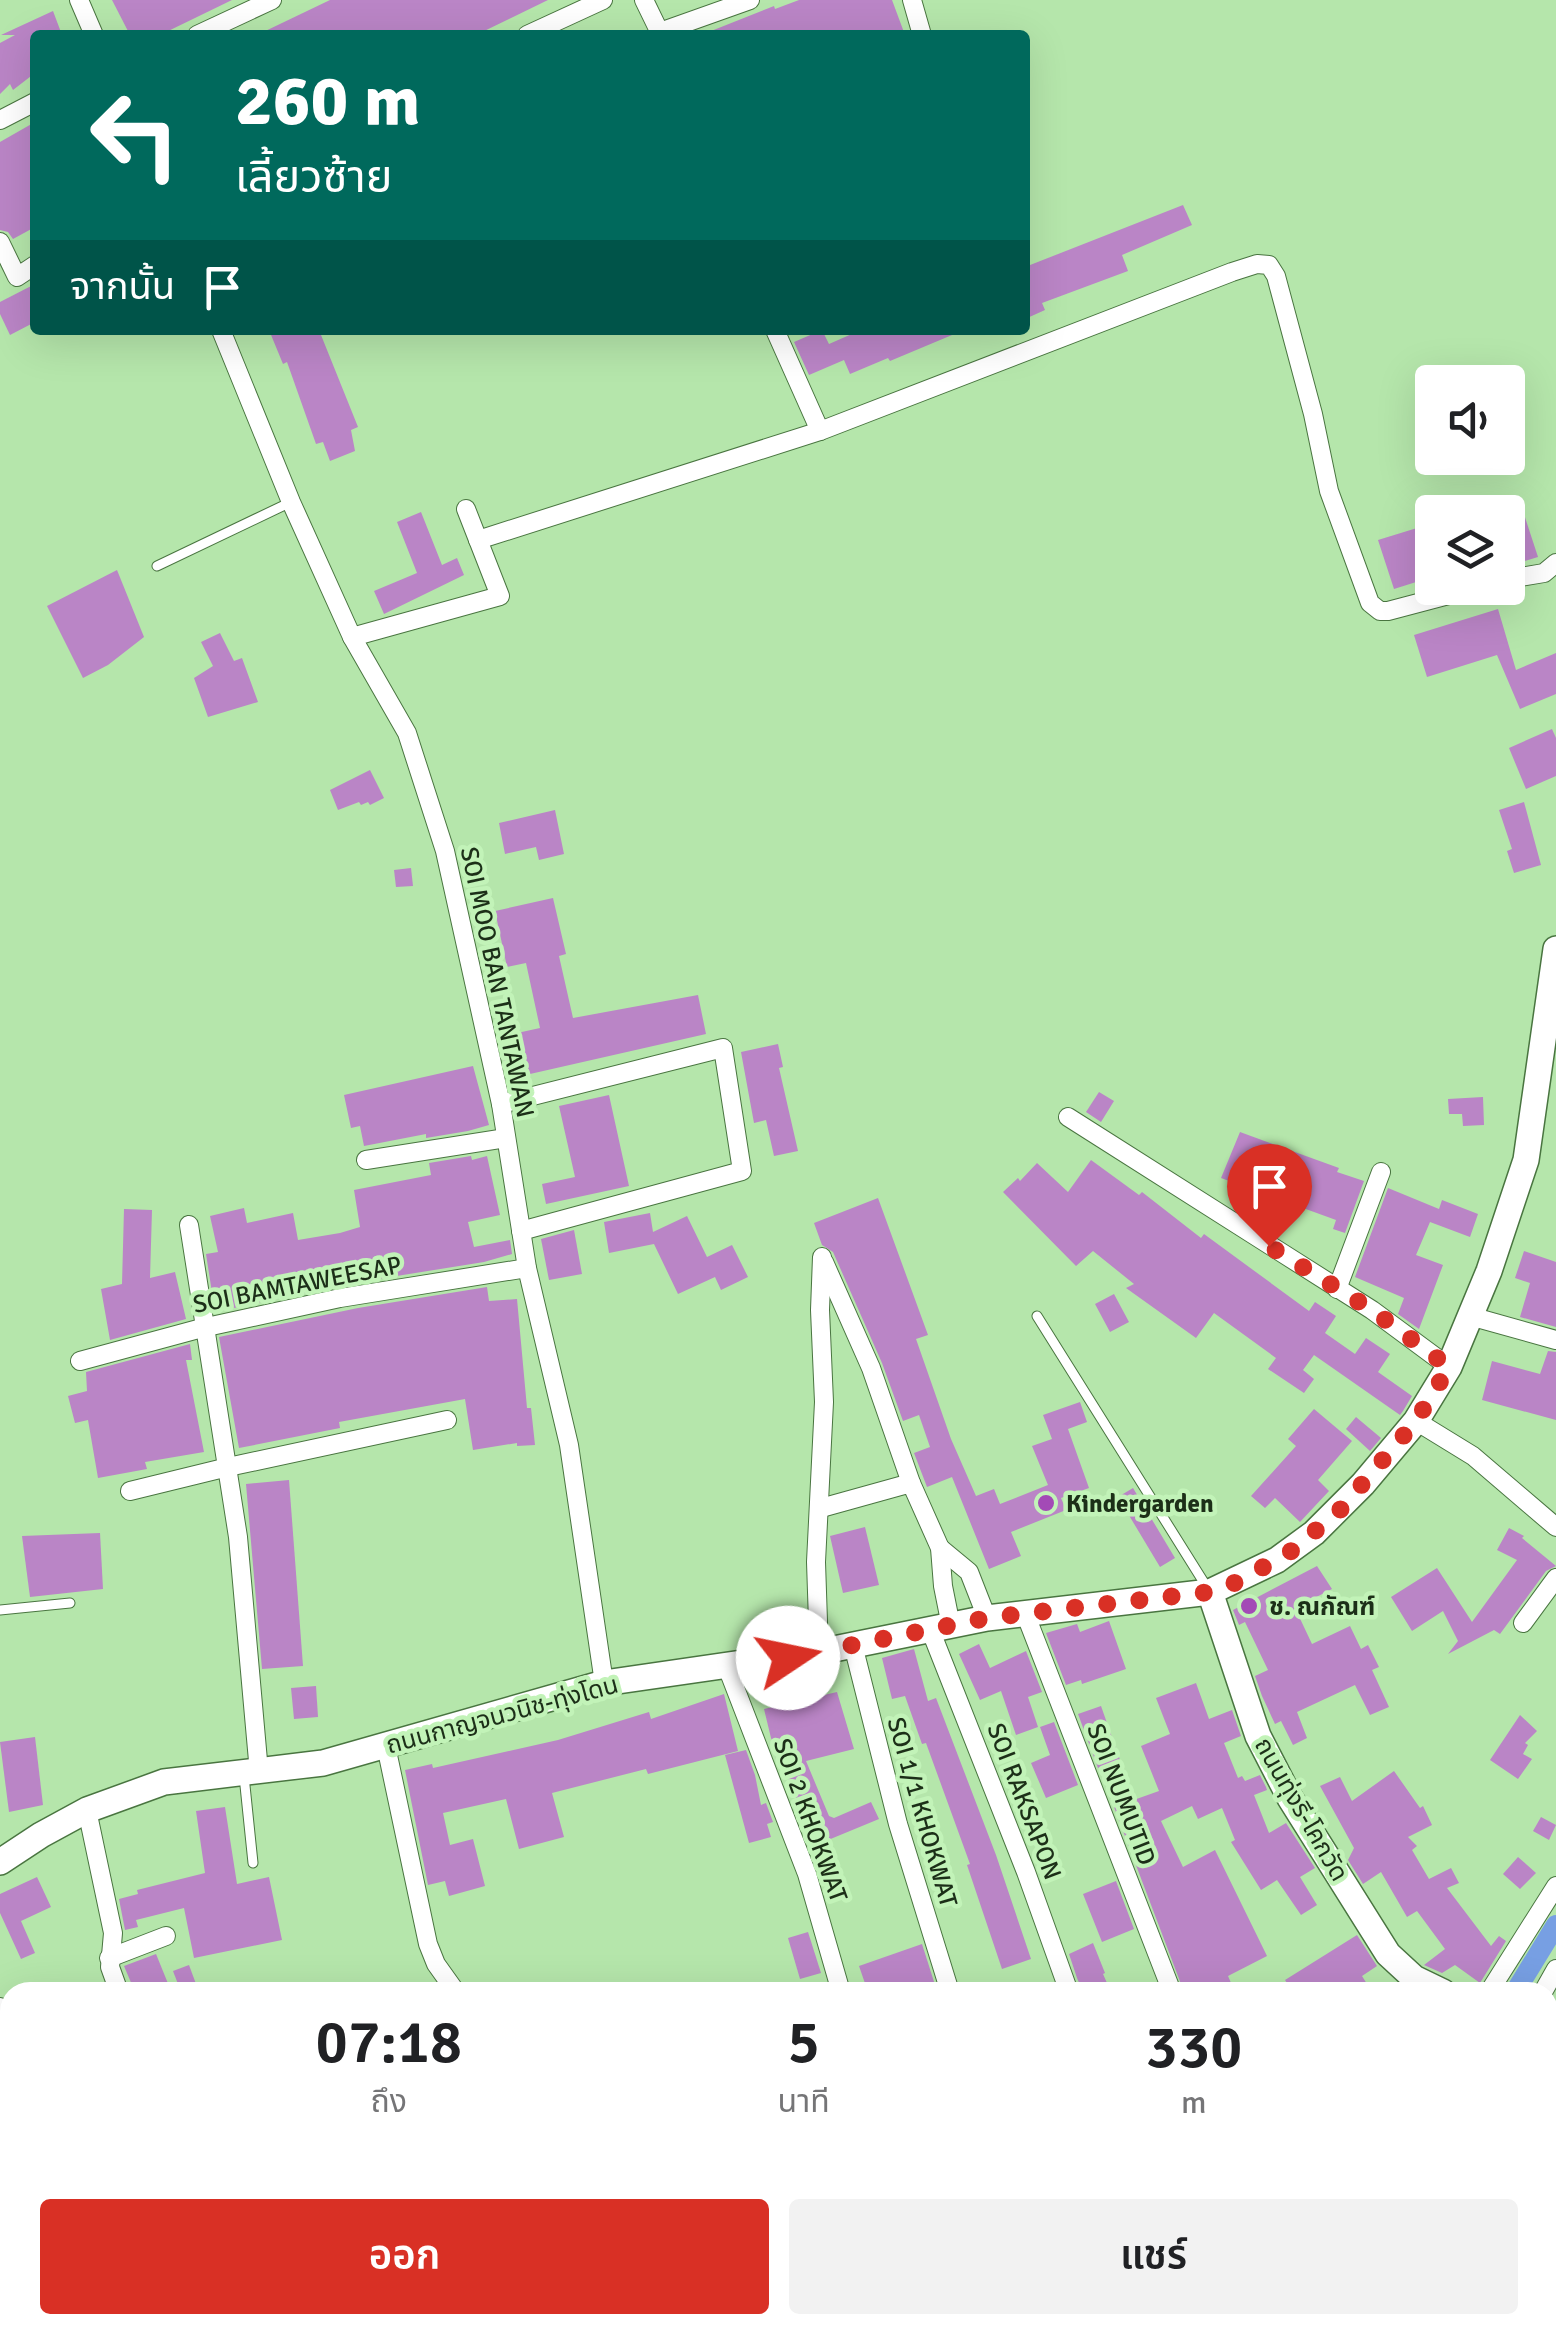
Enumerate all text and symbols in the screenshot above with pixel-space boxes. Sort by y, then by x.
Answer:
text: 260 m [235,58,420,144]
icon: left [70,70,200,200]
text: เลี้ยวซ้าย [235,150,392,205]
icon: arrive [195,260,250,315]
text: จากนั้น [70,263,175,310]
map controls [1415,365,1525,605]
button: sound [1415,365,1525,475]
button: layers [1415,495,1525,605]
street label: SOI MOO BAN TANTAWAN [454,844,541,1120]
pin [1227,1144,1312,1247]
icon: arrive [1242,1159,1297,1214]
street label: SOI BAMTAWEESAP [190,1249,404,1320]
place label: Kindergarden [1066,1488,1214,1519]
marker: Kindergarden [1035,1492,1057,1514]
place label: ช. ณกัณฑ์ [1269,1591,1375,1622]
marker: ช. ณกัณฑ์ [1238,1595,1260,1617]
position arrow [736,1606,840,1710]
street label: ถนนกาญจนวนิช-ทุ่งโดน [383,1669,622,1760]
street label: SOI 1/1 KHOKWAT [881,1714,965,1911]
street label: SOI RAKSAPON [980,1719,1069,1884]
street label: SOI NUMUTID [1080,1719,1163,1869]
street label: ถนนทุ่งรี-โคกวัด [1248,1732,1355,1887]
street label: SOI 2 KHOKWAT [767,1734,855,1907]
text: 07:18 [316,2006,462,2080]
text: 5 [787,2006,820,2080]
text: 330 [1145,2011,1242,2085]
text: ถึง [371,2082,407,2121]
text: นาที [778,2082,830,2121]
text: m [1181,2083,1207,2122]
button: ออก [40,2199,769,2314]
button: แชร์ [789,2199,1518,2314]

